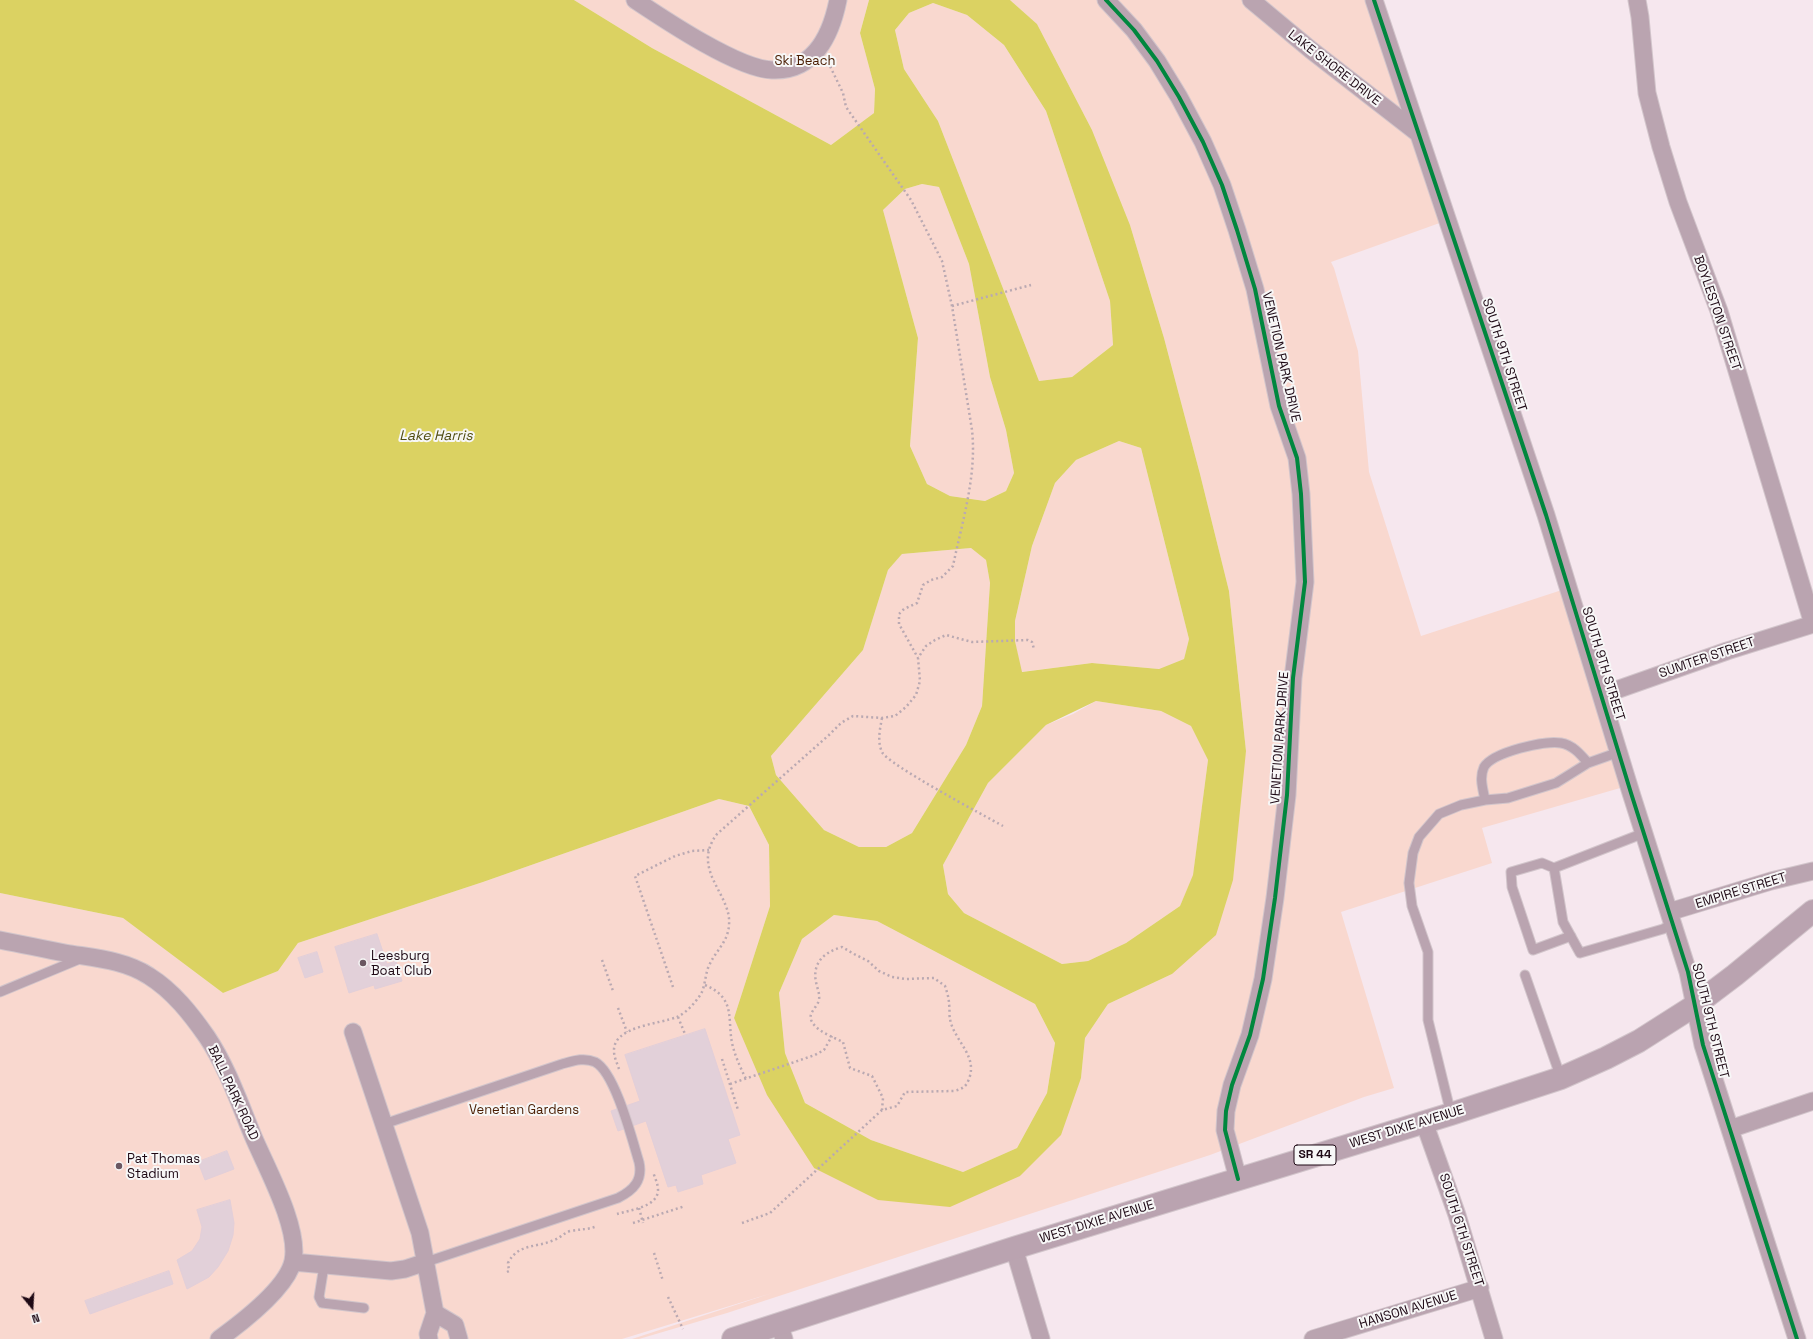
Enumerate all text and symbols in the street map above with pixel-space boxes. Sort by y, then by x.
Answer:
street label: LAKE SHORE DRIVE [1285,27,1383,109]
park label: Ski Beach [775,53,835,69]
street label: BOYLESTON STREET [1690,253,1744,373]
street label: VENETION PARK DRIVE [1258,290,1304,424]
street label: SOUTH 9TH STREET [1478,296,1530,414]
water label: Lake Harris [399,428,473,444]
street label: SOUTH 9TH STREET [1578,605,1628,723]
street label: SUMTER STREET [1657,634,1757,682]
street label: VENETION PARK DRIVE [1268,671,1292,805]
street label: EMPIRE STREET [1694,870,1788,912]
place label: Leesburg Boat Club [371,948,432,979]
marker: Leesburg Boat Club [358,958,368,968]
street label: SOUTH 9TH STREET [1688,962,1732,1080]
street label: BALL PARK ROAD [204,1043,262,1143]
park label: Venetian Gardens [469,1102,579,1118]
street label: WEST DIXIE AVENUE [1348,1102,1466,1152]
road number: SR 44 [1294,1145,1336,1165]
place label: Pat Thomas Stadium [127,1151,200,1182]
marker: Pat Thomas Stadium [114,1161,124,1171]
street label: SOUTH 6TH STREET [1435,1171,1487,1289]
street label: WEST DIXIE AVENUE [1038,1197,1156,1247]
north arrow [12,1287,52,1327]
street label: HANSON AVENUE [1357,1288,1459,1332]
text: N [30,1311,41,1326]

